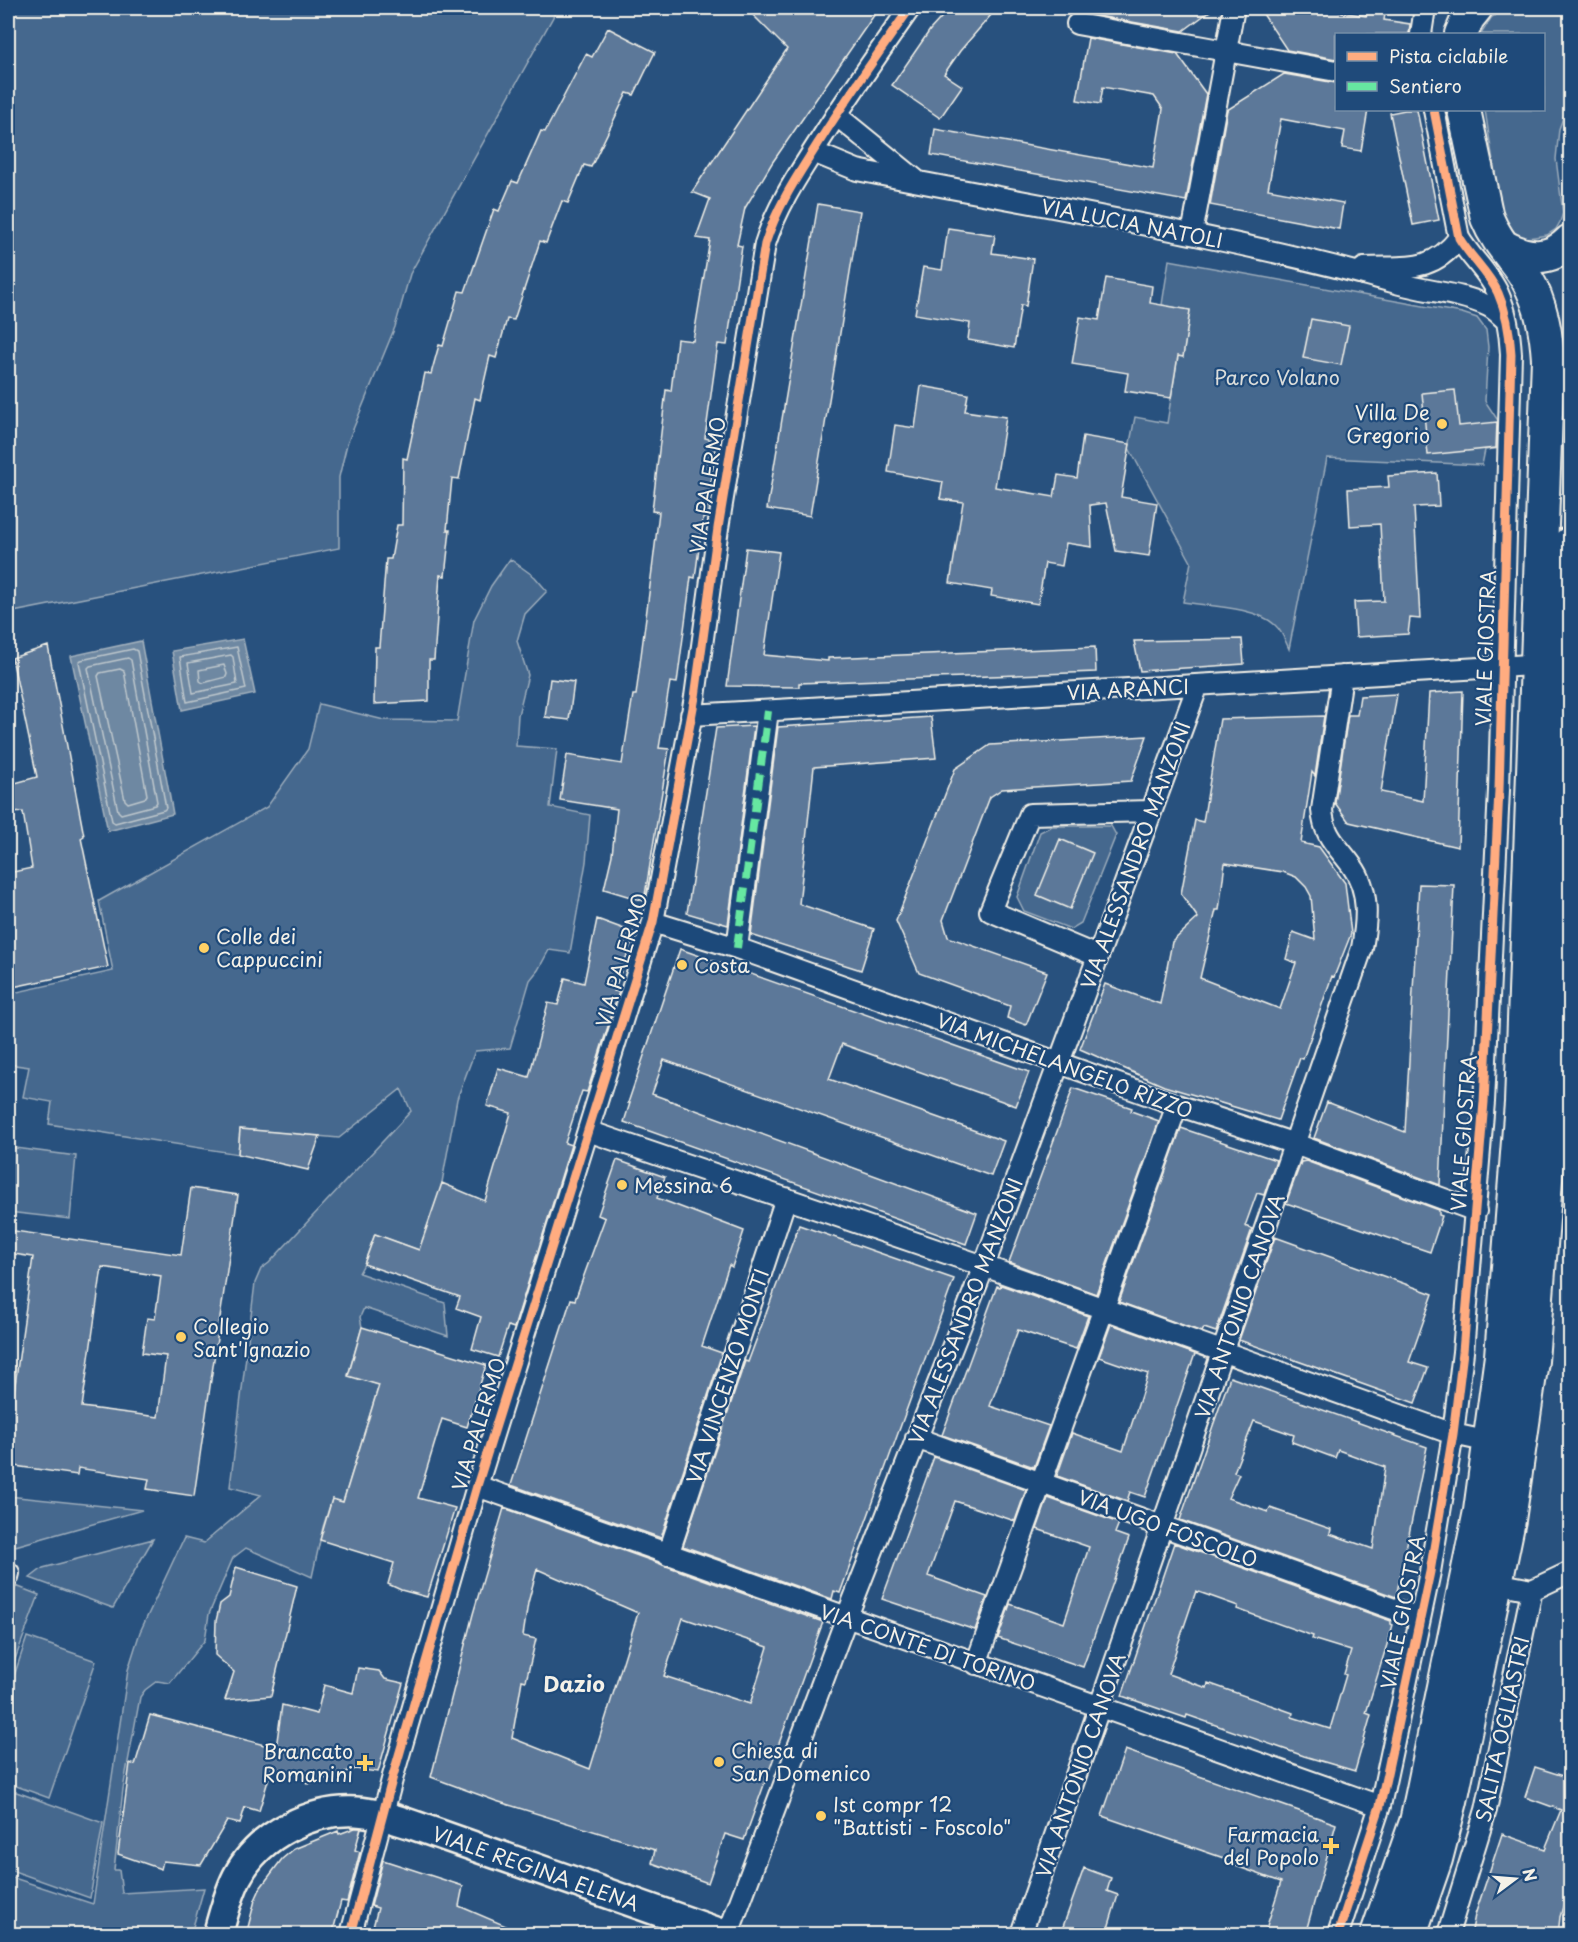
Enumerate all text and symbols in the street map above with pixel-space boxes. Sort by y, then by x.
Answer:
legend [1335,33,1545,111]
text: Pista ciclabile [1389,42,1508,69]
text: Sentiero [1389,72,1462,99]
street label: VIA LUCIA NATOLI [1039,191,1225,255]
park label: Parco Volano [1214,362,1340,392]
place label: Villa De Gregorio [1346,397,1430,450]
street label: VIA PALERMO [681,414,733,556]
marker: Villa De Gregorio [1435,417,1449,431]
street label: VIALE GIOSTRA [1467,569,1503,727]
street label: VIA ARANCI [1066,671,1190,707]
street label: VIA ALESSANDRO MANZONI [1072,717,1198,993]
street label: VIA PALERMO [587,889,655,1031]
place label: Colle dei Cappuccini [216,921,323,974]
marker: Colle dei Cappuccini [197,941,211,955]
place label: Costa [694,950,750,980]
marker: Costa [675,958,689,972]
street label: VIA MICHELANGELO RIZZO [933,1005,1197,1125]
street label: VIALE GIOSTRA [1443,1054,1483,1212]
place label: Messina 6 [634,1170,733,1200]
street label: VIA ALESSANDRO MANZONI [900,1173,1030,1449]
marker: Messina 6 [615,1178,629,1192]
street label: VIA ANTONIO CANOVA [1186,1189,1292,1423]
street label: VIA VINCENZO MONTI [678,1265,776,1487]
place label: Collegio Sant'Ignazio [193,1311,310,1364]
marker: Collegio Sant'Ignazio [174,1330,188,1344]
street label: VIA PALERMO [443,1353,513,1495]
street label: VIA UGO FOSCOLO [1074,1482,1262,1574]
street label: VIALE GIOSTRA [1372,1532,1432,1692]
street label: VIA CONTE DI TORINO [816,1596,1040,1698]
street label: SALITA OGLIASTRI [1468,1633,1536,1825]
street label: VIA ANTONIO CANOVA [1027,1648,1133,1882]
district label: Dazio [543,1667,605,1699]
place label: Chiesa di San Domenico [731,1735,871,1788]
place label: Brancato Romanini [262,1736,353,1789]
marker: Chiesa di San Domenico [712,1755,726,1769]
marker: Brancato Romanini [358,1756,372,1770]
place label: Ist compr 12 "Battisti - Foscolo" [833,1789,1011,1842]
marker: Ist compr 12 "Battisti - Foscolo" [814,1809,828,1823]
street label: VIALE REGINA ELENA [428,1818,643,1918]
place label: Farmacia del Popolo [1223,1819,1320,1872]
marker: Farmacia del Popolo [1324,1839,1338,1853]
north arrow [1485,1849,1545,1909]
text: N [1517,1865,1544,1884]

